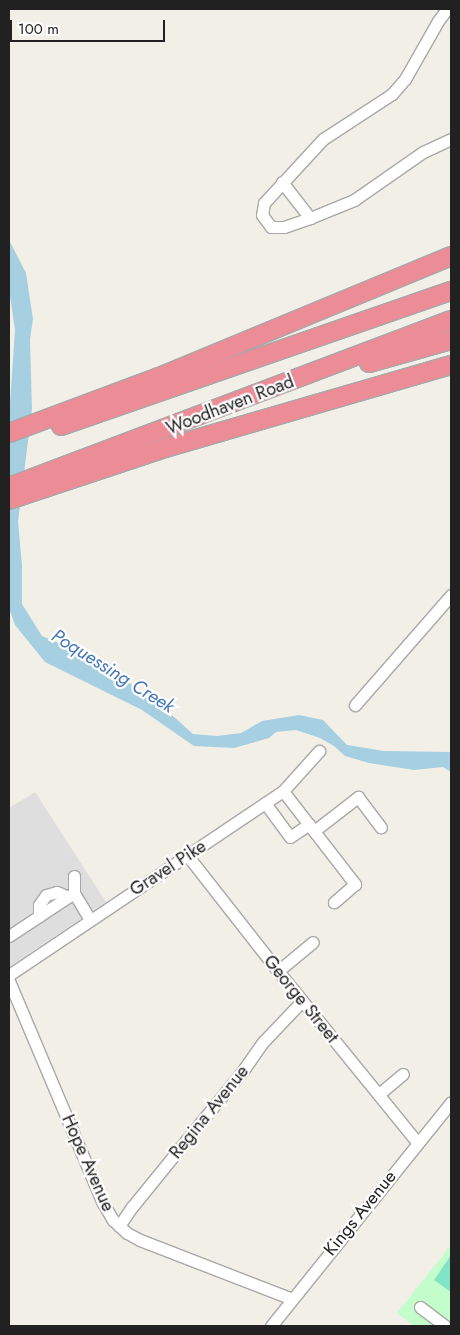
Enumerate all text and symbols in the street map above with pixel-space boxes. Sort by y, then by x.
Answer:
scale bar [12,10,168,42]
text: 100 m [18,18,59,40]
street label: Woodhaven Road [163,371,297,439]
water label: Poquessing Creek [47,624,179,718]
street label: Gravel Pike [126,835,210,901]
street label: George Street [259,951,343,1047]
street label: Regina Avenue [165,1061,253,1163]
street label: Hope Avenue [57,1111,119,1215]
street label: Kings Avenue [319,1166,401,1260]

